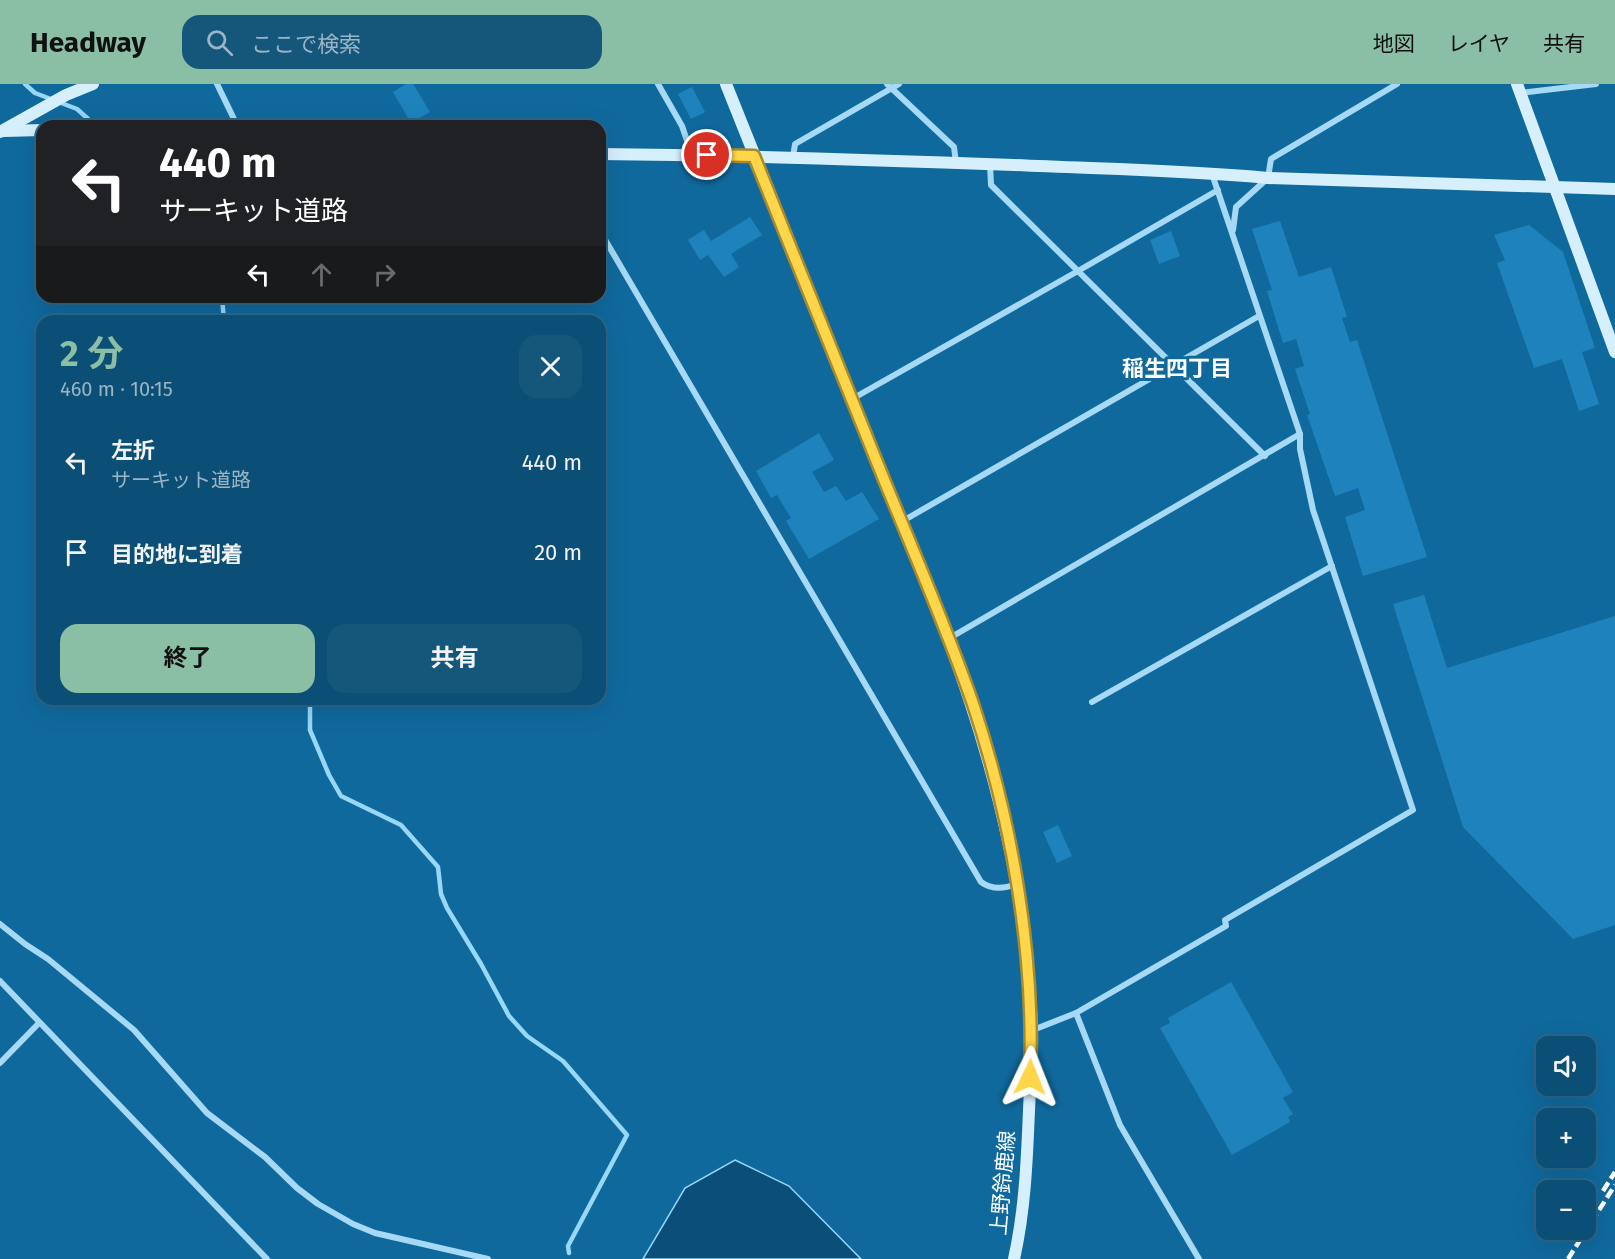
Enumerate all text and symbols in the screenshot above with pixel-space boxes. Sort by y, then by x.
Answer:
search box [182,15,602,69]
text: Headway [30,26,146,59]
icon: search [203,26,236,59]
text: ここで検索 [251,31,361,58]
text: 地図 [1373,31,1415,57]
text: レイヤ [1448,31,1510,57]
text: 共有 [1543,31,1585,57]
pin [681,129,732,180]
text: 440 m [159,138,276,188]
icon: arrive [690,138,723,171]
icon: left [60,144,138,222]
text: サーキット道路 [159,195,348,227]
icon: left [242,258,275,291]
icon: ahead [305,258,338,291]
icon: right [368,258,401,291]
text: 2 分 [60,332,123,376]
button: close [519,335,582,398]
district label: 稲生四丁目 [1122,355,1232,382]
text: 460 m · 10:15 [60,377,173,401]
text: 左折 [111,437,155,464]
icon: left [60,446,93,479]
text: 440 m [522,449,582,476]
text: サーキット道路 [111,468,251,492]
icon: arrive [60,536,93,569]
text: 20 m [534,539,582,566]
text: 目的地に到着 [111,541,243,568]
button: 終了 [60,624,315,693]
button: 共有 [327,624,582,693]
map controls [1536,1036,1596,1240]
button: sound [1536,1036,1596,1096]
position arrow [998,1045,1062,1109]
button: + [1536,1108,1596,1168]
street label: 上野鈴鹿線 [985,1130,1021,1236]
button: − [1536,1180,1596,1240]

